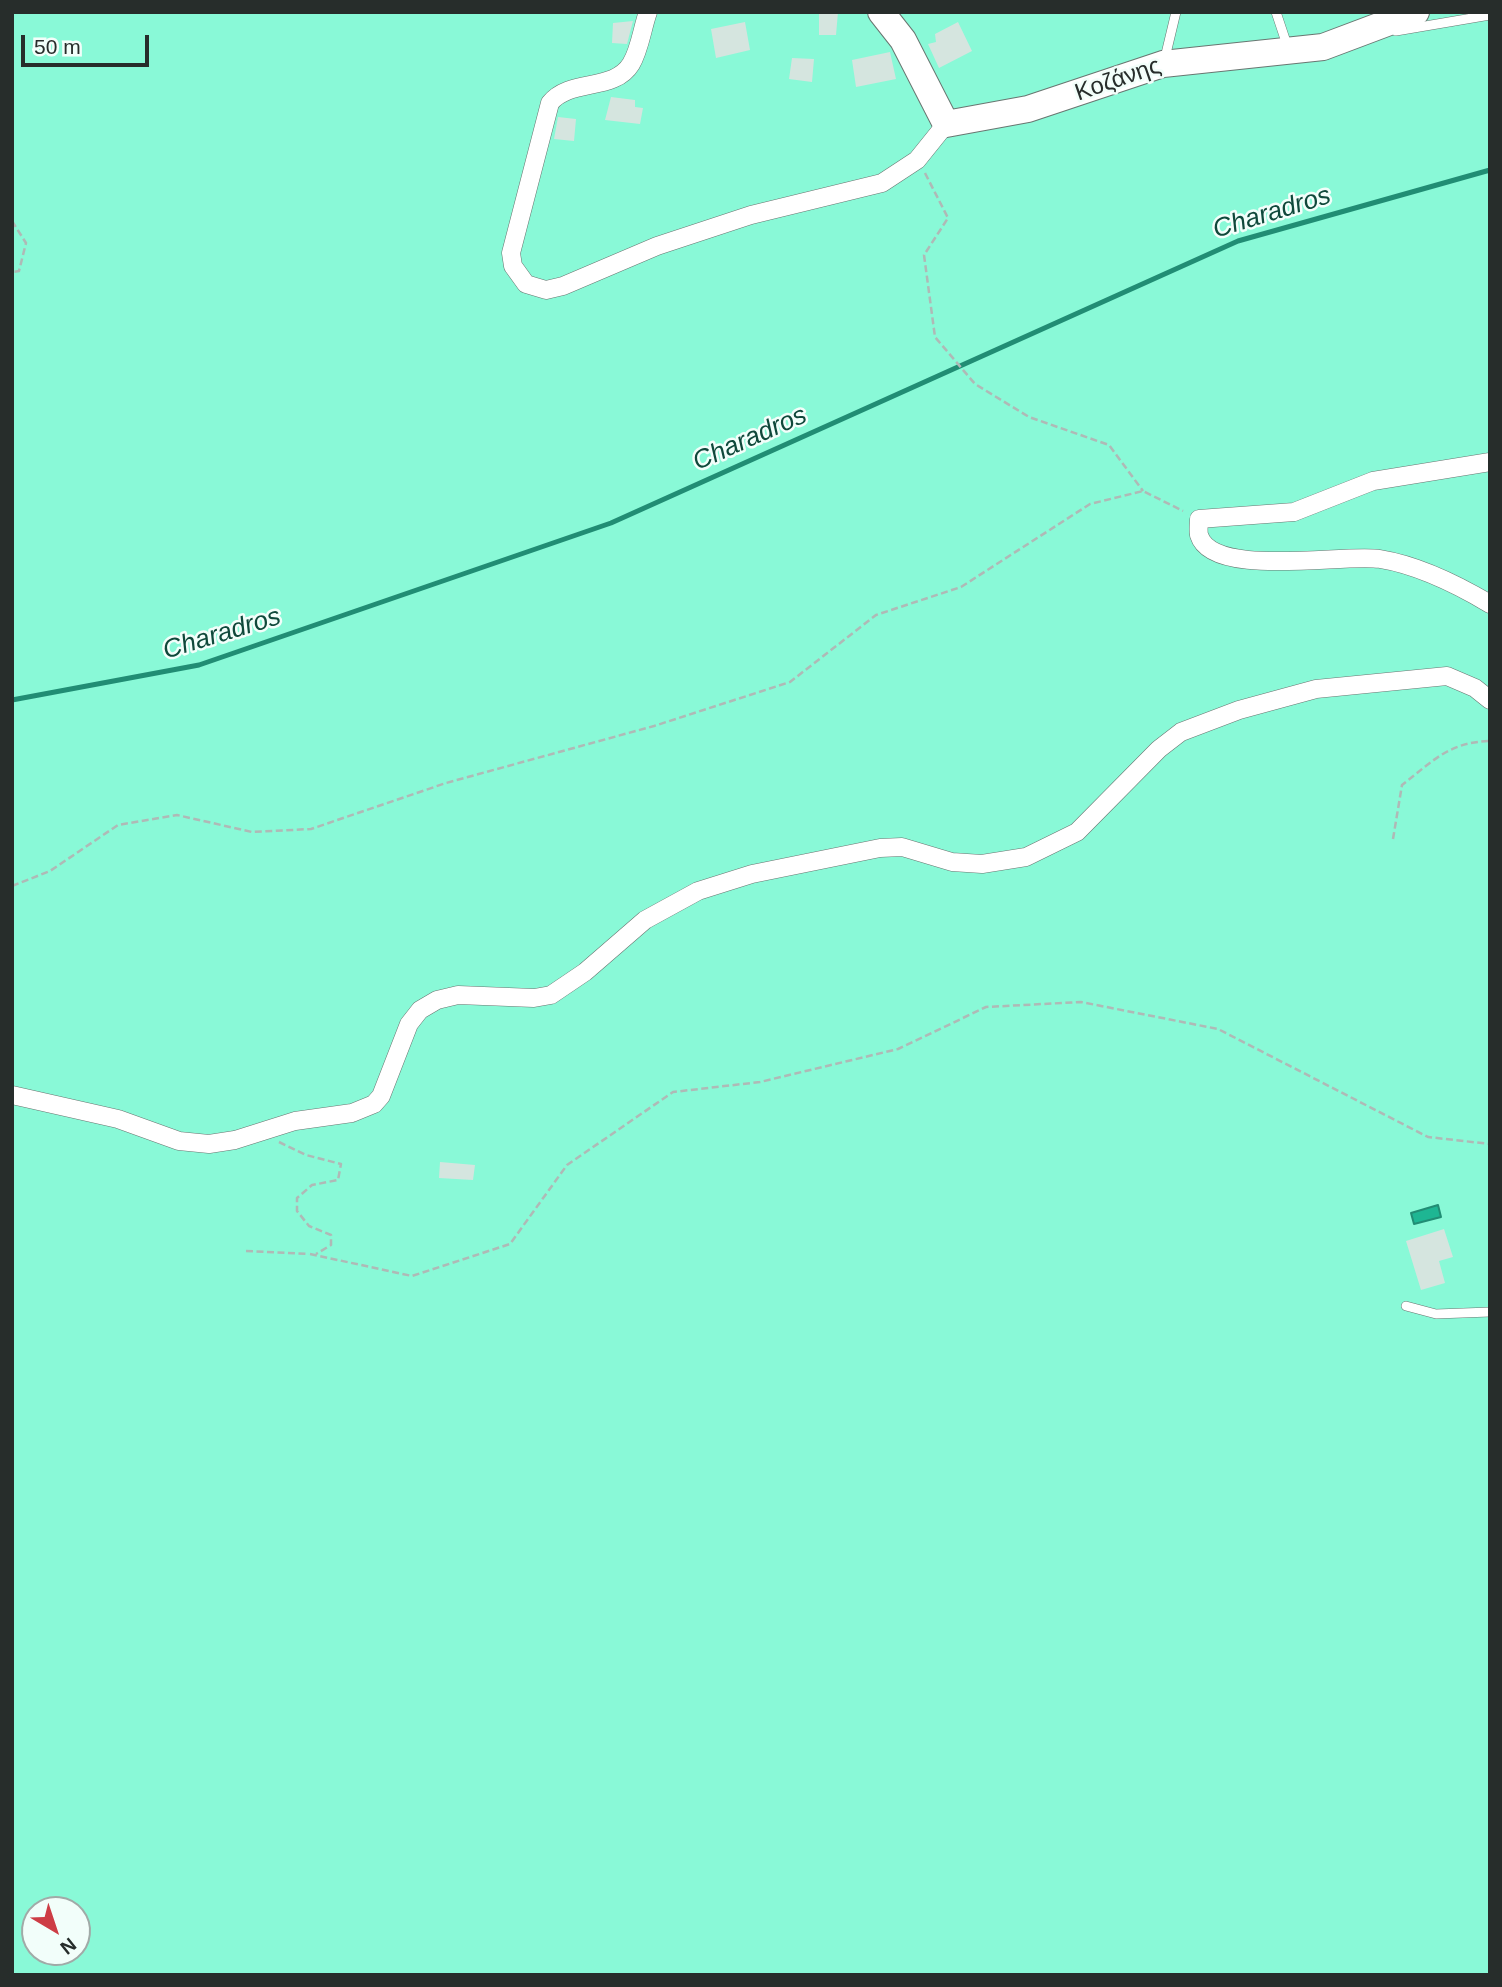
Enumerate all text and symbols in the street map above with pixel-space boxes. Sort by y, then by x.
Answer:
scale bar [24,21,152,65]
text: 50 m [34,35,81,58]
street label: Κοζάνης [1071,52,1165,108]
water label: Charadros [1209,180,1335,246]
water label: Charadros [688,400,812,478]
water label: Charadros [159,601,285,667]
north arrow [21,1896,91,1966]
text: N [56,1934,80,1959]

